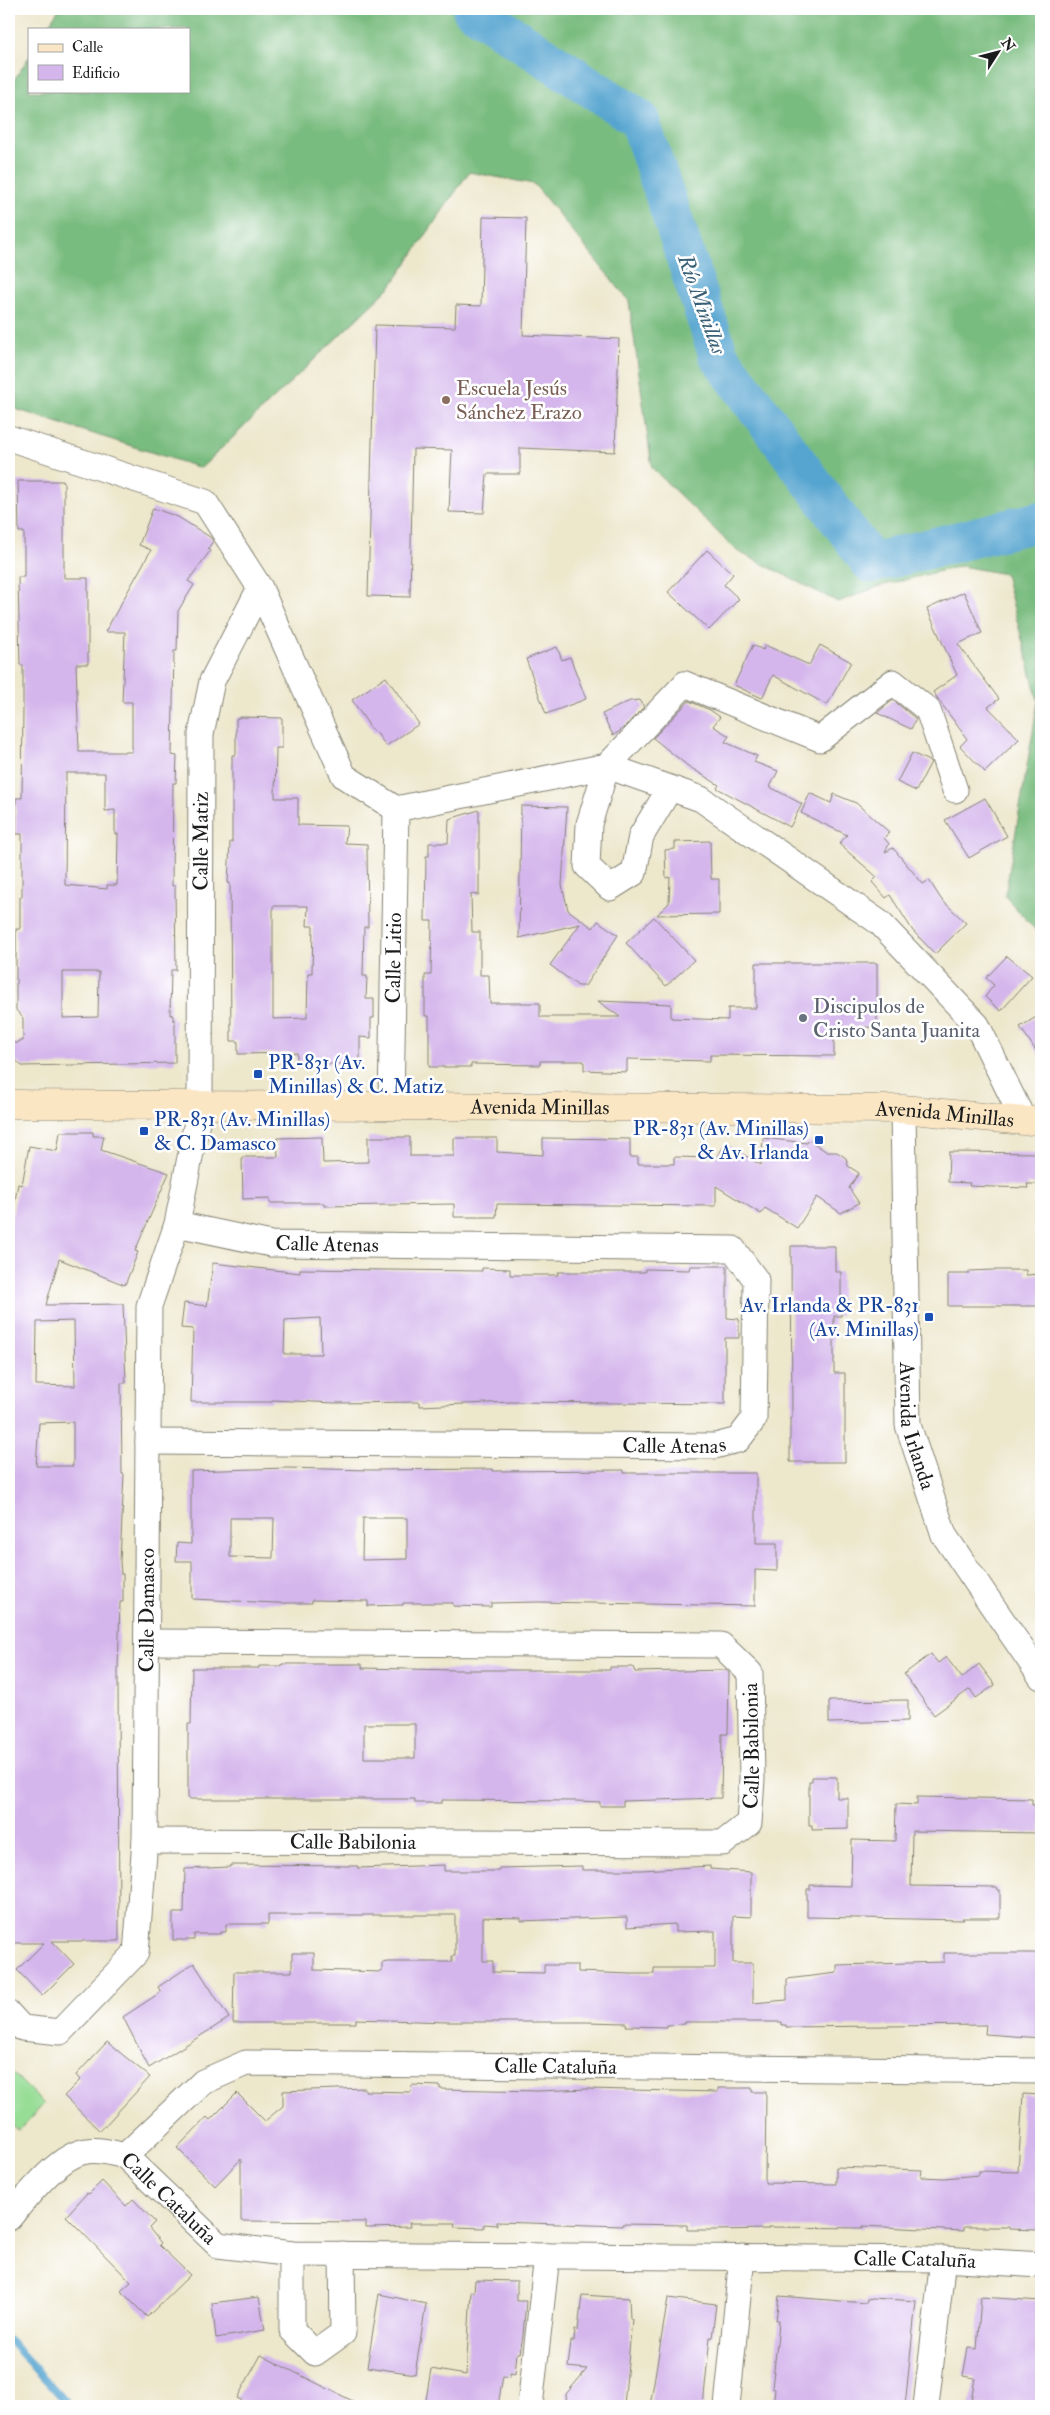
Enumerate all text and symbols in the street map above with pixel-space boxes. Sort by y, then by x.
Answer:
legend [28,28,190,92]
north arrow [972,28,1022,78]
text: N [997,34,1019,55]
text: Calle [72,38,103,57]
text: Edificio [72,64,120,83]
water label: Río Minillas [671,250,733,359]
place label: Escuela Jesús Sánchez Erazo [456,375,582,426]
marker: Escuela Jesús Sánchez Erazo [440,394,452,406]
street label: Calle Matiz [188,792,215,891]
street label: Calle Litio [380,912,408,1004]
place label: Discipulos de Cristo Santa Juanita [813,993,981,1044]
marker: Discipulos de Cristo Santa Juanita [797,1012,809,1024]
place label: PR-831 (Av. Minillas) & C. Matiz [268,1049,444,1100]
marker: PR-831 (Av. Minillas) & C. Matiz [252,1068,264,1080]
street label: Avenida Minillas [469,1094,610,1121]
street label: Avenida Minillas [874,1096,1015,1134]
place label: PR-831 (Av. Minillas) & C. Damasco [154,1106,330,1157]
place label: PR-831 (Av. Minillas) & Av. Irlanda [633,1115,809,1166]
marker: PR-831 (Av. Minillas) & C. Damasco [138,1125,150,1137]
marker: PR-831 (Av. Minillas) & Av. Irlanda [813,1134,825,1146]
street label: Calle Atenas [275,1230,379,1259]
place label: Av. Irlanda & PR-831 (Av. Minillas) [740,1292,919,1343]
marker: Av. Irlanda & PR-831 (Av. Minillas) [923,1311,935,1323]
street label: Avenida Irlanda [893,1361,941,1493]
street label: Calle Atenas [622,1431,729,1460]
street label: Calle Damasco [133,1548,161,1673]
street label: Calle Babilonia [737,1682,766,1810]
street label: Calle Babilonia [290,1829,417,1856]
street label: Calle Cataluña [494,2052,617,2081]
street label: Calle Cataluña [115,2146,223,2251]
street label: Calle Cataluña [853,2245,977,2275]

